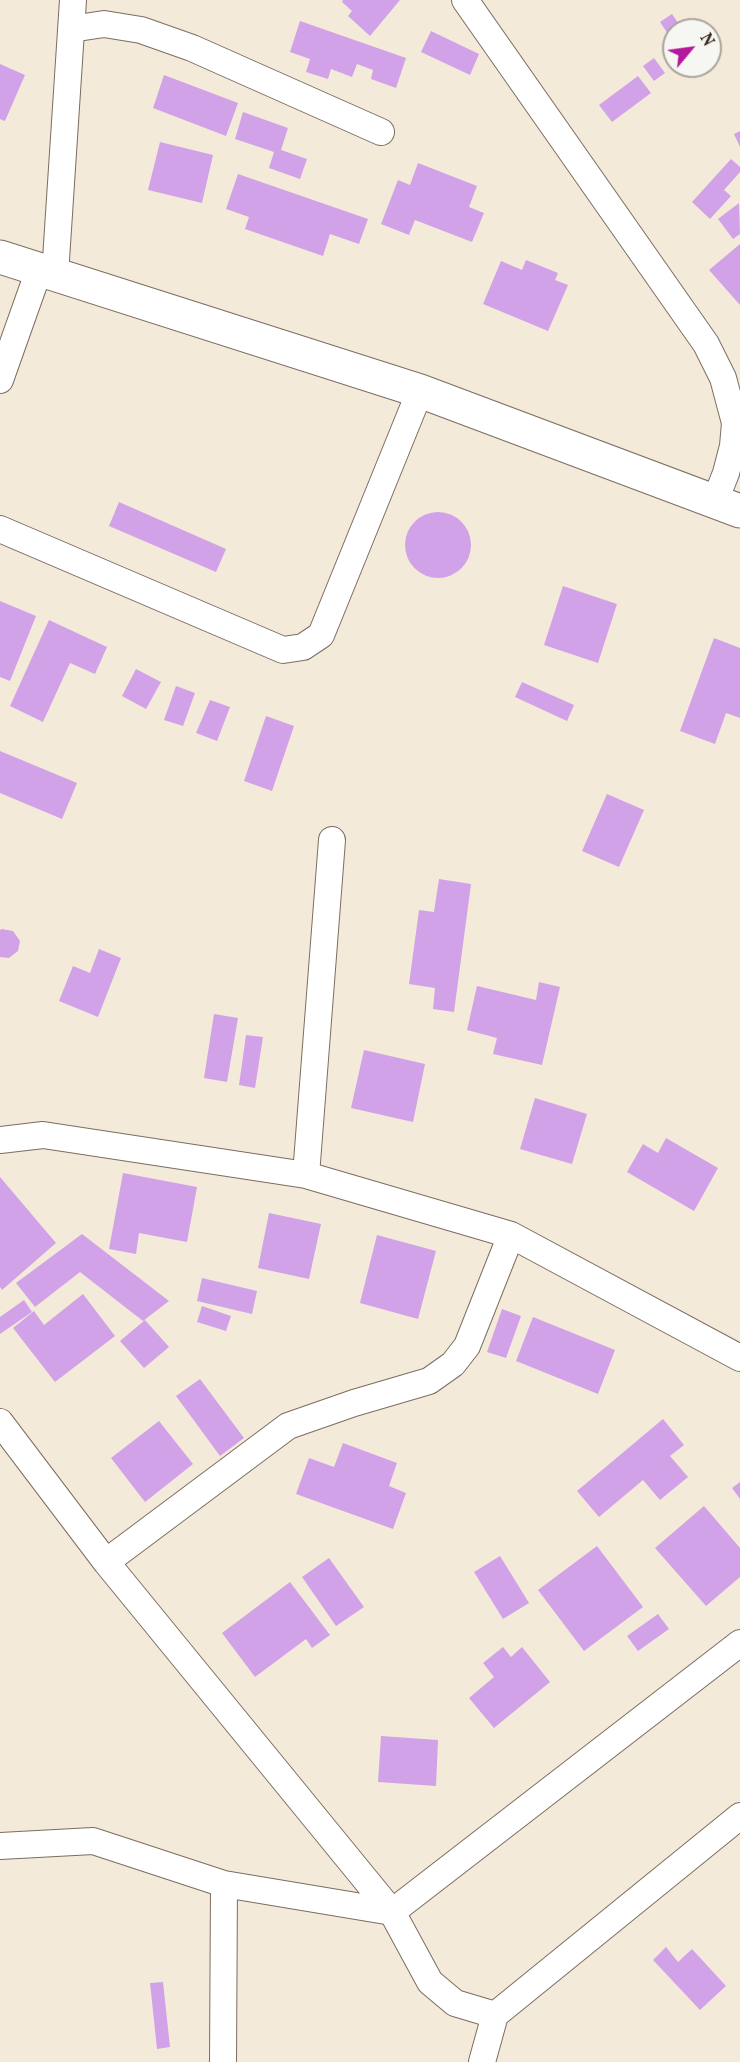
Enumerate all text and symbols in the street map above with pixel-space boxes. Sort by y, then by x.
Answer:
north arrow [662,18,722,78]
text: N [694,30,718,51]

